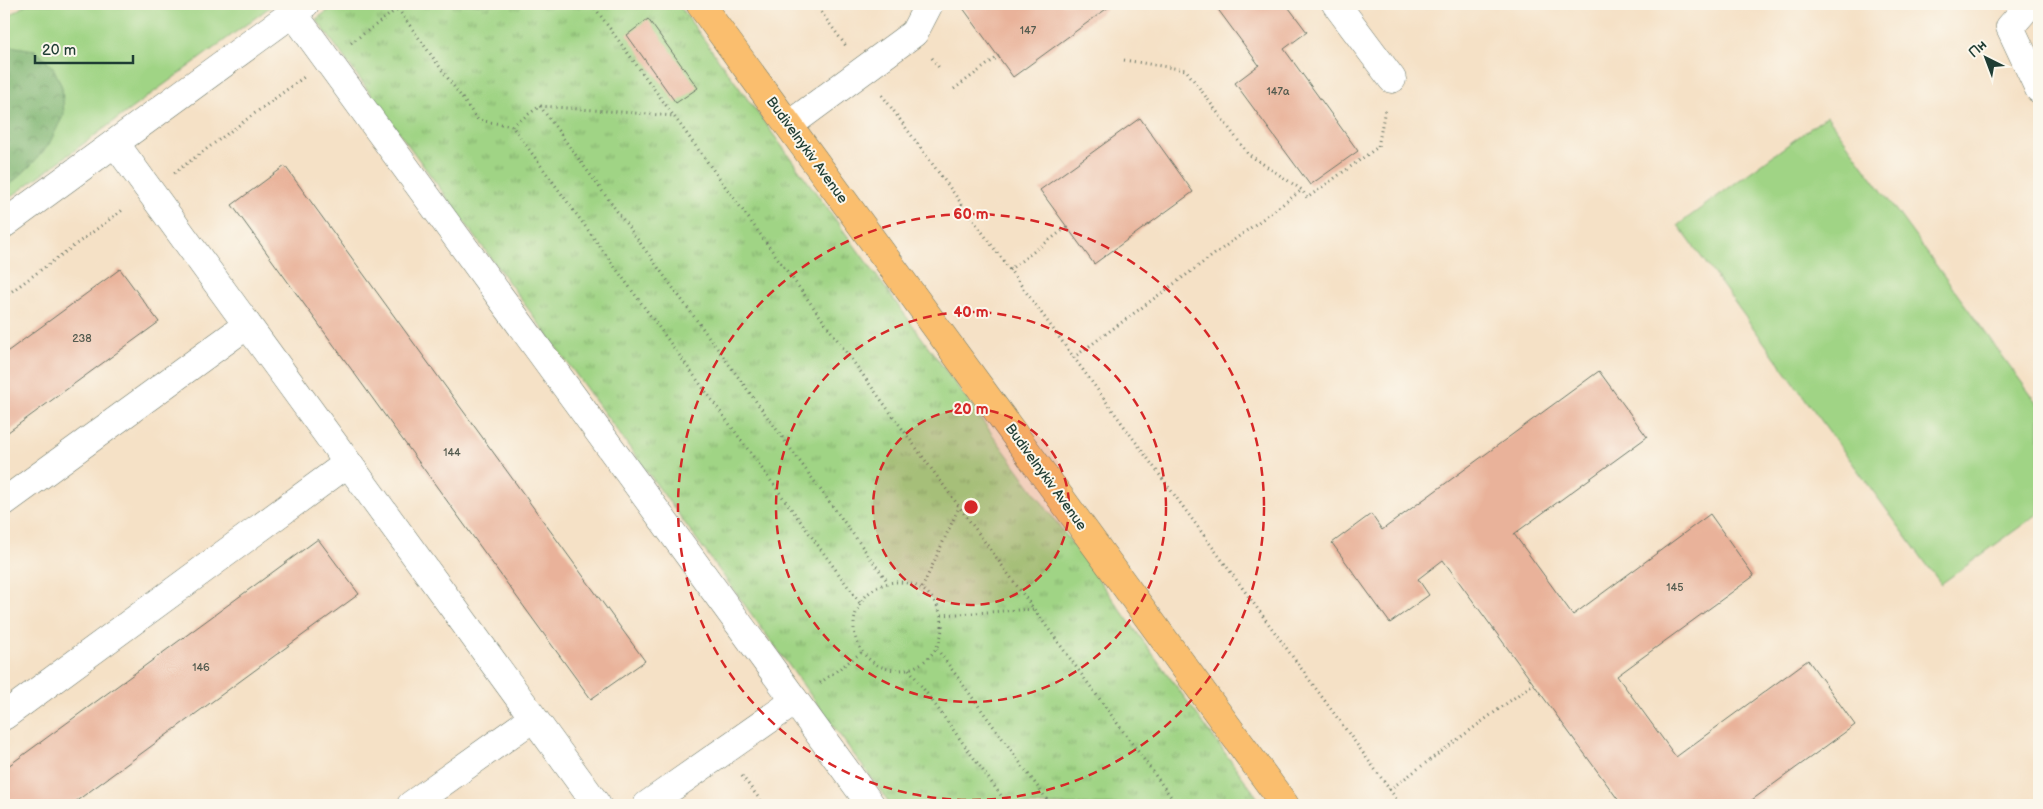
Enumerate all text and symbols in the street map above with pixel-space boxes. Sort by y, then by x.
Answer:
house number: 147 [1020,24,1037,37]
scale bar [35,32,132,64]
north arrow [1960,32,2010,82]
text: Пн [1965,36,1990,61]
text: 20 m [42,41,76,60]
house number: 147а [1267,85,1290,98]
street label: Budivelnykiv Avenue [763,93,851,207]
text: 60 m [953,205,989,224]
text: 40 m [953,303,989,322]
house number: 238 [72,332,92,345]
text: 20 m [954,400,989,419]
street label: Budivelnykiv Avenue [1002,420,1090,534]
house number: 144 [443,446,461,459]
centre of rings [962,498,980,516]
house number: 145 [1666,581,1684,594]
house number: 146 [192,661,210,674]

